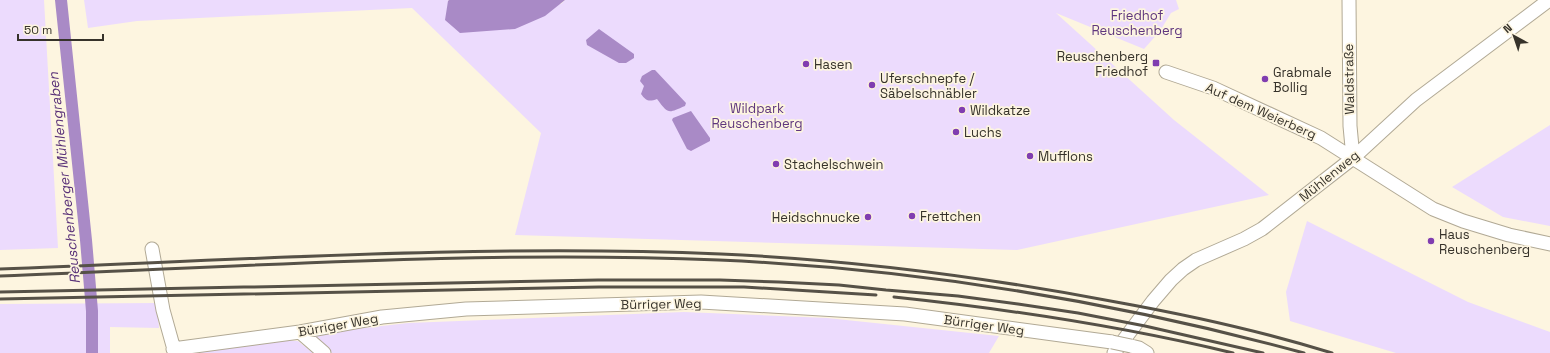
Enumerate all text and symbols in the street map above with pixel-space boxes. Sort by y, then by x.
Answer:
park label: Friedhof Reuschenberg [1091,7,1183,39]
scale bar [18,16,103,42]
north arrow [1494,16,1534,56]
text: N [1500,21,1515,36]
text: 50 m [24,22,52,38]
street label: Waldstraße [1340,43,1358,115]
place label: Reuschenberg Friedhof [1057,48,1148,80]
place label: Hasen [814,56,852,73]
marker: Reuschenberg Friedhof [1151,58,1161,68]
marker: Hasen [801,59,811,69]
place label: Grabmale Bollig [1273,64,1332,96]
place label: Uferschnepfe / Säbelschnäbler [880,70,977,102]
water label: Reuschenberger Mühlengraben [44,71,84,285]
marker: Grabmale Bollig [1260,74,1270,84]
street label: Auf dem Weierberg [1203,79,1319,143]
marker: Uferschnepfe / Säbelschnäbler [867,80,877,90]
park label: Wildpark Reuschenberg [711,100,803,132]
place label: Wildkatze [970,102,1030,119]
marker: Wildkatze [957,105,967,115]
place label: Luchs [964,124,1002,141]
marker: Luchs [951,127,961,137]
street label: Mühlenweg [1296,147,1362,205]
place label: Mufflons [1038,148,1093,165]
marker: Mufflons [1025,151,1035,161]
place label: Stachelschwein [784,156,884,173]
marker: Stachelschwein [771,159,781,169]
place label: Frettchen [920,208,981,225]
place label: Heidschnucke [772,209,860,226]
marker: Frettchen [907,211,917,221]
marker: Heidschnucke [863,212,873,222]
place label: Haus Reuschenberg [1439,226,1530,258]
marker: Haus Reuschenberg [1426,236,1436,246]
street label: Bürriger Weg [620,295,702,313]
street label: Bürriger Weg [297,310,379,340]
street label: Bürriger Weg [943,311,1025,339]

